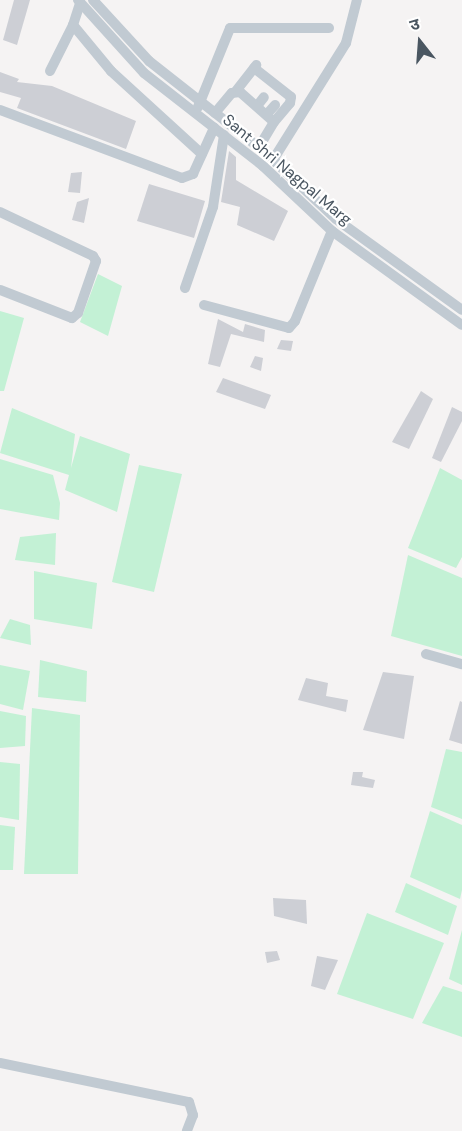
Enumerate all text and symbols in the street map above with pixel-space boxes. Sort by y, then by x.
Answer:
north arrow [390,12,450,72]
text: उ [407,13,422,36]
street label: Sant Shri Nagpal Marg [219,111,355,229]

